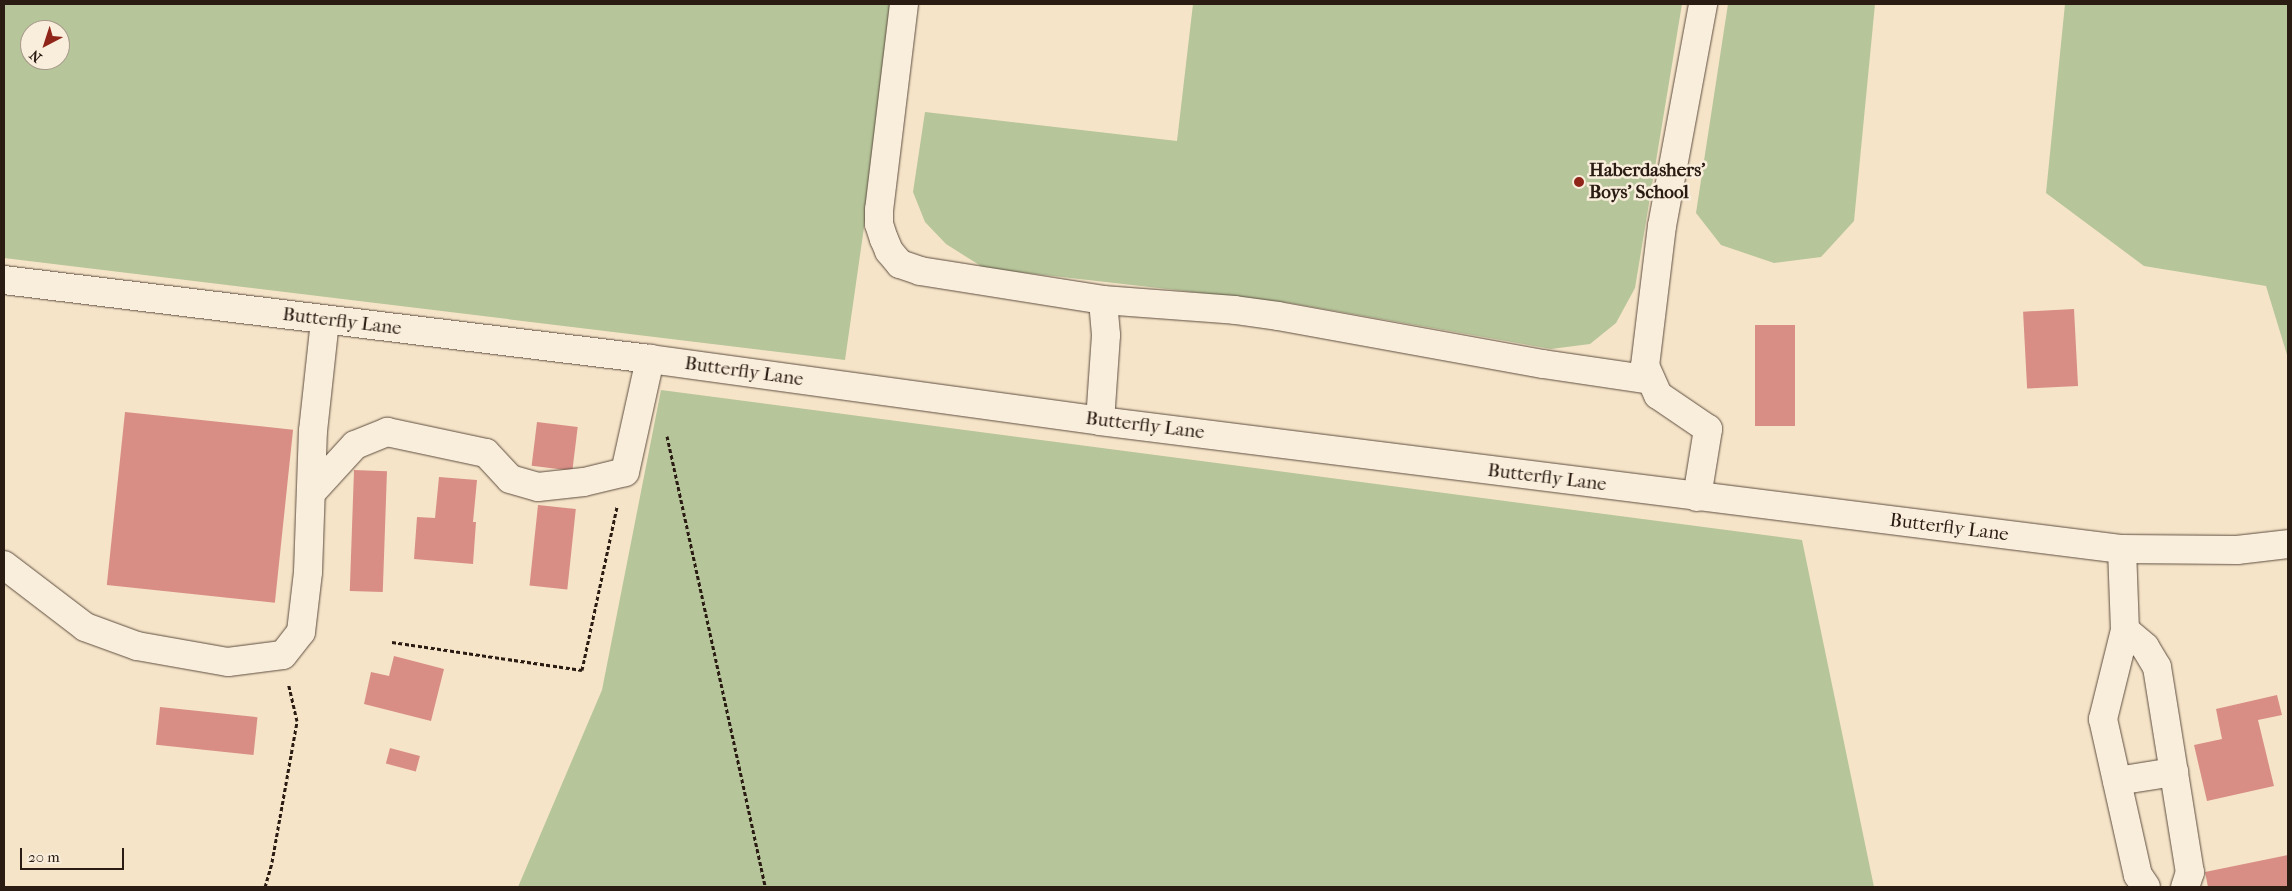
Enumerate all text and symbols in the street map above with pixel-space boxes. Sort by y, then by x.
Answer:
north arrow [20,20,70,70]
text: N [26,46,45,66]
place label: Haberdashers' Boys' School [1589,160,1705,204]
marker: Haberdashers' Boys' School [1573,176,1585,188]
street label: Butterfly Lane [281,303,403,341]
street label: Butterfly Lane [683,352,805,392]
street label: Butterfly Lane [1084,407,1206,445]
street label: Butterfly Lane [1486,459,1608,497]
street label: Butterfly Lane [1888,509,2010,547]
scale bar [22,838,126,870]
text: 20 m [28,848,60,866]

